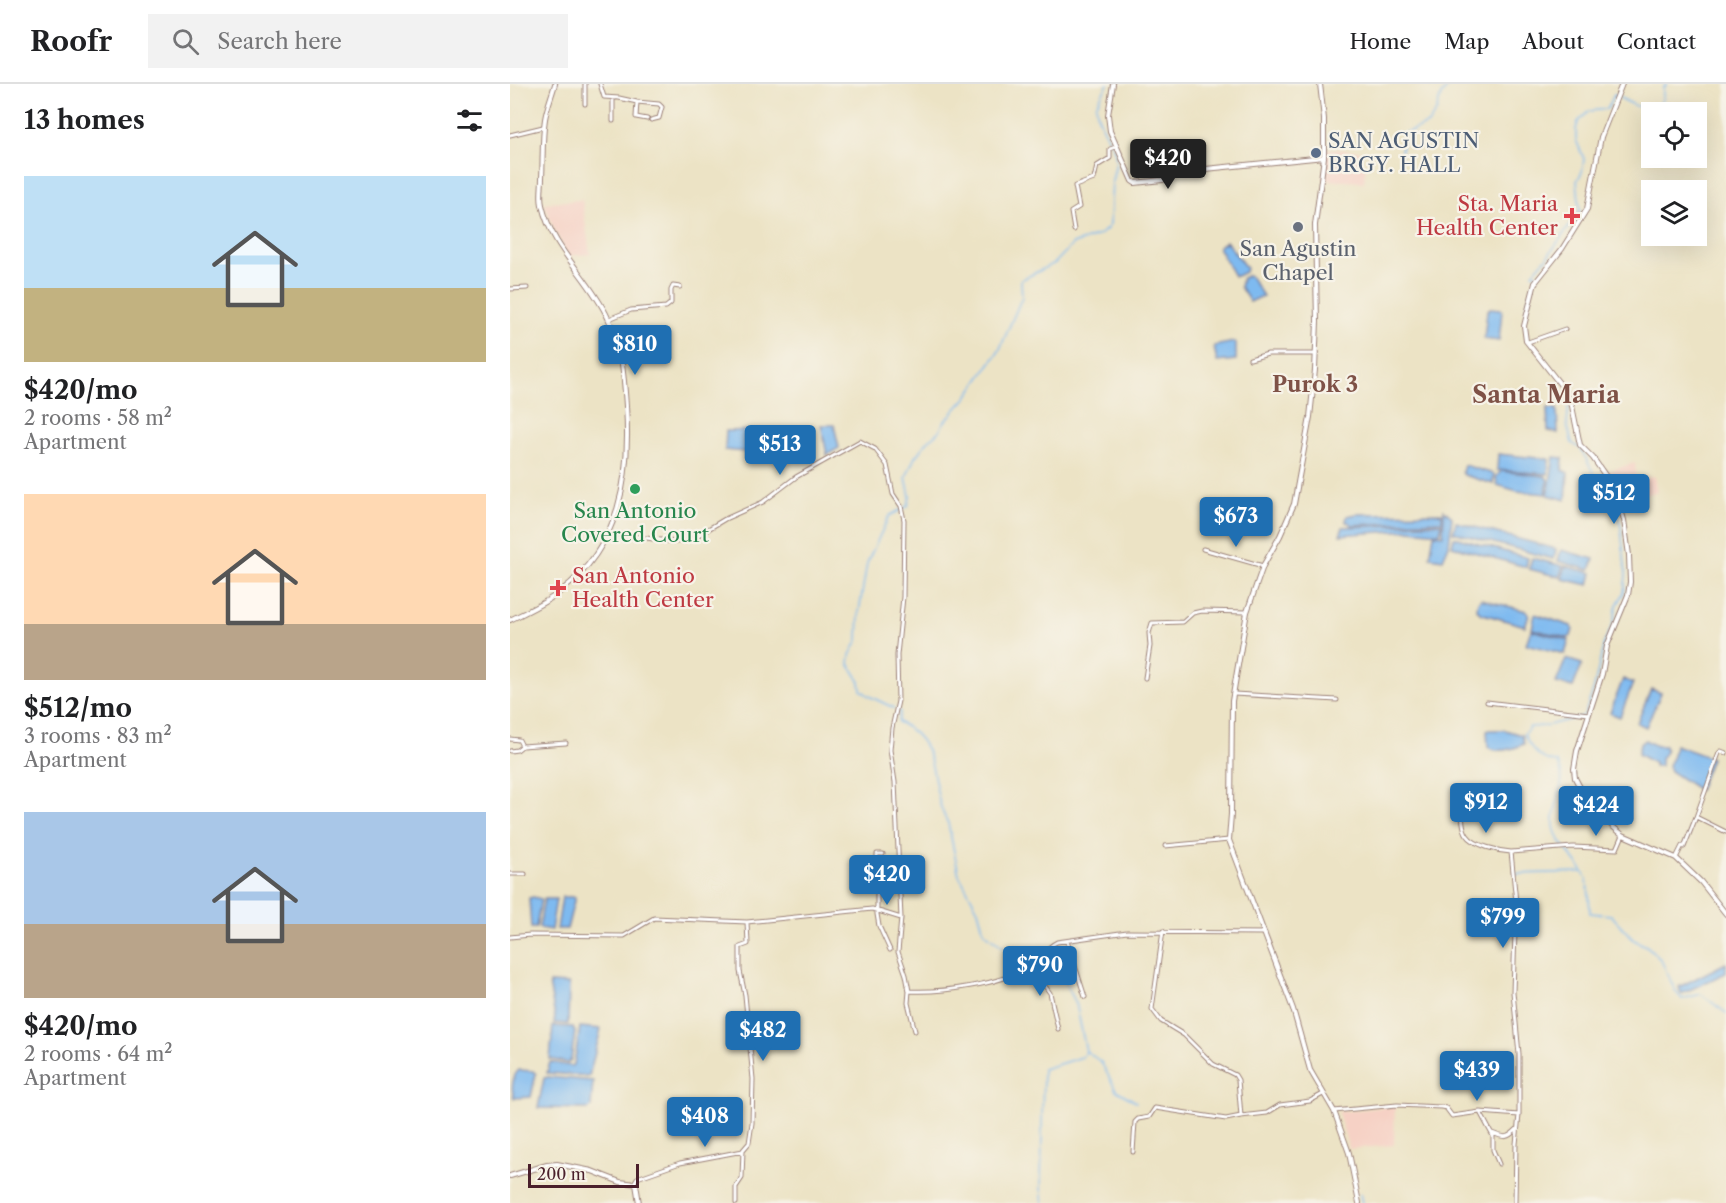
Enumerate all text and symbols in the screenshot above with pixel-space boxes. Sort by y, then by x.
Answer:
search box [148,14,568,68]
text: Roofr [30,24,112,58]
icon: search [169,25,202,58]
text: Search here [217,28,342,55]
text: Home [1350,29,1411,54]
text: Map [1444,29,1489,54]
text: About [1522,29,1584,54]
text: Contact [1617,29,1696,54]
map controls [1641,102,1707,246]
button: locate [1641,102,1707,168]
text: 13 homes [24,104,145,136]
icon: filters [453,104,486,137]
place label: SAN AGUSTIN BRGY. HALL [1328,128,1479,177]
pin: $420 [1132,139,1204,190]
text: $420 [1144,146,1192,170]
marker: SAN AGUSTIN BRGY. HALL [1309,146,1323,160]
button: layers [1641,180,1707,246]
place label: Sta. Maria Health Center [1416,191,1559,240]
marker: Sta. Maria Health Center [1563,207,1581,225]
icon: home [201,215,309,323]
marker: San Agustin Chapel [1291,220,1305,234]
place label: San Agustin Chapel [1240,236,1356,285]
pin: $810 [599,325,671,376]
text: $810 [612,332,658,356]
district label: Purok 3 [1272,371,1358,398]
text: $420/mo [24,374,138,406]
district label: Santa Maria [1472,380,1621,409]
text: 2 rooms · 58 m² [24,406,172,430]
pin: $513 [744,425,816,476]
text: Apartment [24,430,127,454]
text: $513 [759,432,801,456]
pin: $512 [1578,474,1650,525]
text: $512 [1592,481,1636,505]
marker: San Antonio Covered Court [628,482,642,496]
pin: $673 [1200,497,1272,548]
place label: San Antonio Covered Court [561,498,710,547]
text: $673 [1214,504,1258,528]
icon: home [201,533,309,641]
place label: San Antonio Health Center [572,563,714,612]
marker: San Antonio Health Center [549,579,567,597]
text: $512/mo [24,692,132,724]
text: 3 rooms · 83 m² [24,724,172,748]
text: Apartment [24,748,127,772]
pin: $912 [1450,783,1522,834]
pin: $424 [1560,786,1632,837]
text: $912 [1464,790,1508,814]
text: $424 [1573,793,1619,817]
icon: home [201,851,309,959]
pin: $420 [851,855,923,906]
text: $420 [863,862,911,886]
pin: $799 [1467,898,1539,949]
text: $799 [1480,905,1526,929]
pin: $790 [1004,946,1076,997]
text: $790 [1017,953,1063,977]
text: $420/mo [24,1010,138,1042]
pin: $482 [727,1011,799,1062]
text: $482 [739,1018,787,1042]
text: 2 rooms · 64 m² [24,1042,173,1066]
pin: $439 [1441,1051,1513,1102]
text: $439 [1454,1058,1500,1082]
text: Apartment [24,1066,127,1090]
pin: $408 [669,1097,741,1148]
text: $408 [681,1104,729,1128]
scale bar [528,1161,639,1188]
text: 200 m [537,1164,586,1184]

